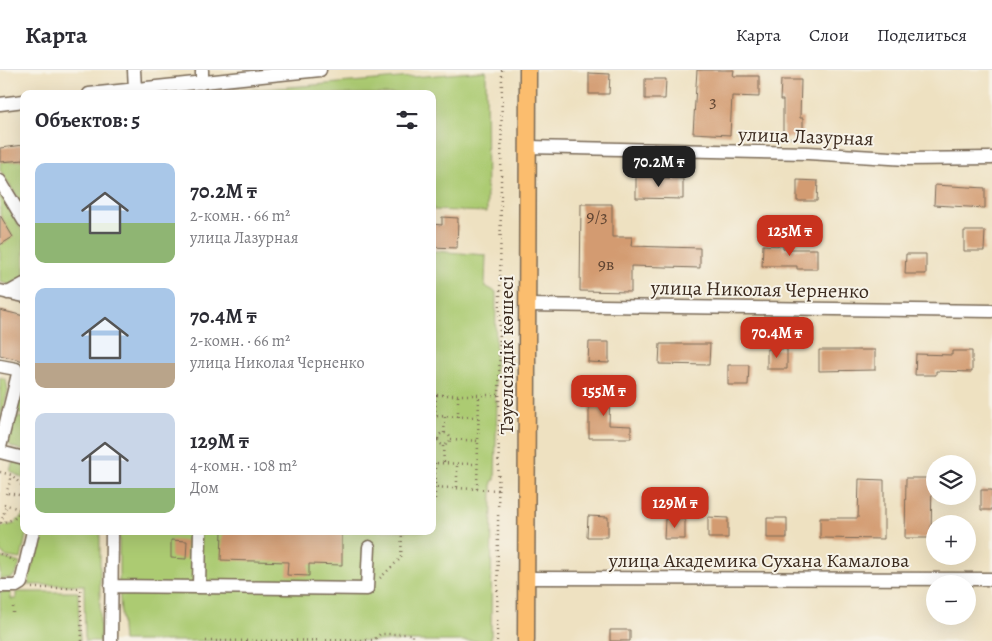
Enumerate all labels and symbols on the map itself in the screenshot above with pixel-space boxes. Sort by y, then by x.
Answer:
house number: 3 [709,89,717,113]
street label: улица Лазурная [737,121,874,152]
pin: 70.2M ₸ [613,146,705,188]
house number: 9/3 [586,204,608,228]
pin: 125M ₸ [749,214,831,257]
house number: 9в [598,252,614,276]
street label: улица Николая Черненко [650,274,869,305]
street label: Тәуелсіздік көшесі [493,276,520,434]
pin: 70.4M ₸ [731,316,823,359]
pin: 155M ₸ [563,374,645,417]
pin: 129M ₸ [634,486,716,529]
street label: улица Академика Сухана Камалова [608,547,910,574]

